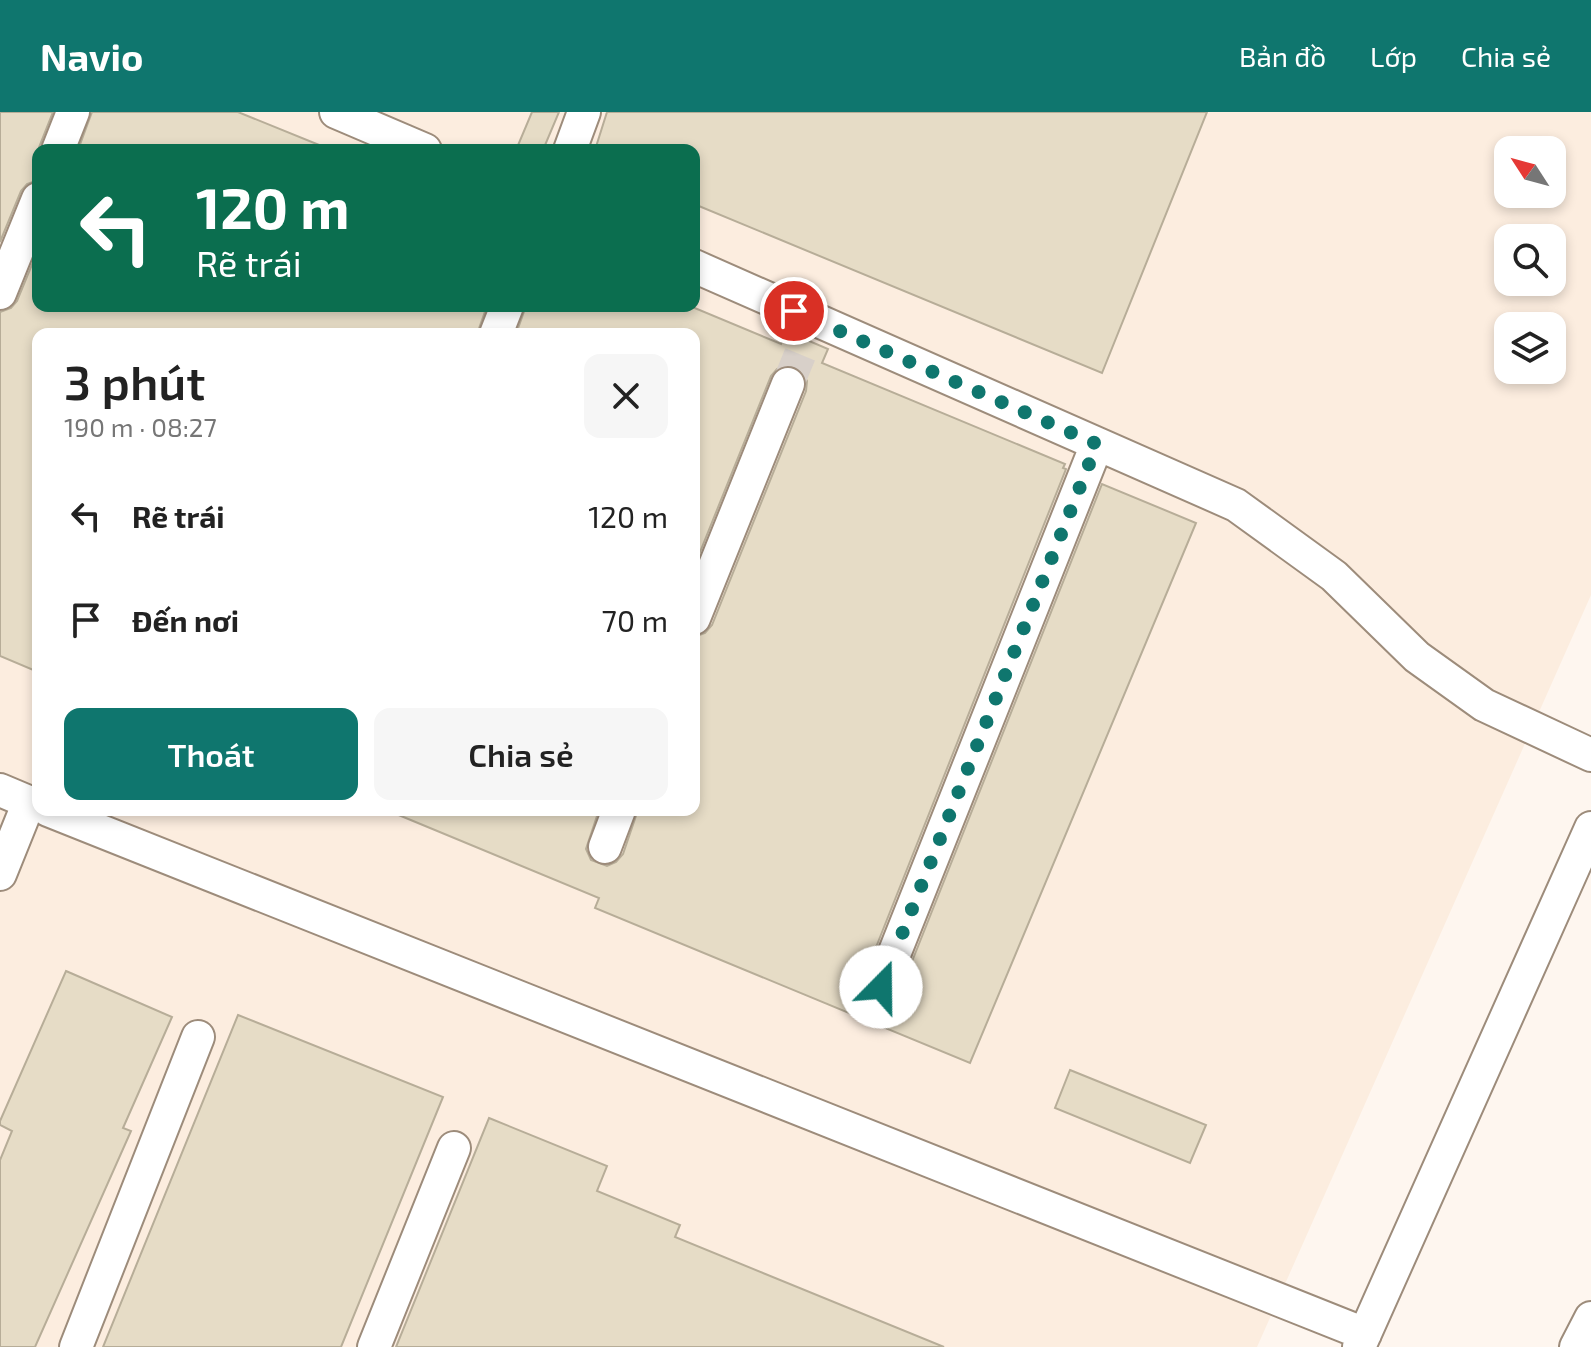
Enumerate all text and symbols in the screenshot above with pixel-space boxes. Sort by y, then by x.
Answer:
text: Navio [40,33,143,79]
text: Bản đồ [1239,39,1326,73]
text: Lớp [1370,39,1417,73]
text: Chia sẻ [1461,39,1551,73]
north arrow [1494,136,1566,208]
map controls [1494,136,1566,384]
text: 120 m [196,173,350,240]
icon: left [64,176,168,280]
button: search [1494,224,1566,296]
text: Rẽ trái [196,241,302,284]
pin [760,277,828,345]
icon: arrive [772,289,816,333]
button: layers [1494,312,1566,384]
text: 3 phút [64,352,205,410]
button: close [584,354,668,438]
text: 190 m · 08:27 [64,411,217,442]
icon: left [64,494,108,538]
text: Rẽ trái [132,498,225,534]
text: 120 m [588,498,668,534]
icon: arrive [64,598,108,642]
text: Đến nơi [132,602,239,638]
text: 70 m [602,602,668,638]
button: Thoát [64,708,358,800]
button: Chia sẻ [374,708,668,800]
position arrow [839,945,923,1029]

